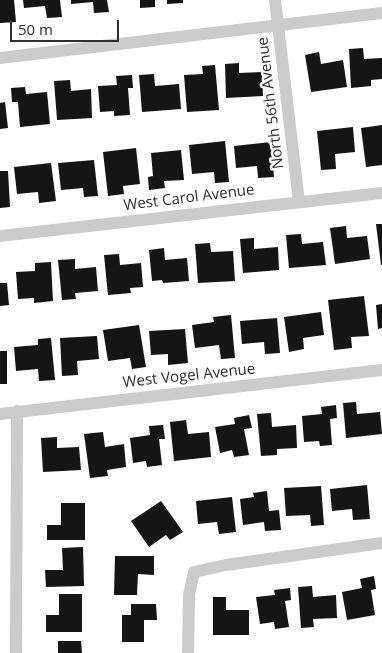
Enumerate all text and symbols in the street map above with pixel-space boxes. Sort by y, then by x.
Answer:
scale bar [12,10,121,42]
text: 50 m [18,19,53,39]
street label: North 56th Avenue [254,36,288,170]
street label: West Carol Avenue [123,181,255,215]
street label: West Vogel Avenue [122,360,256,392]

